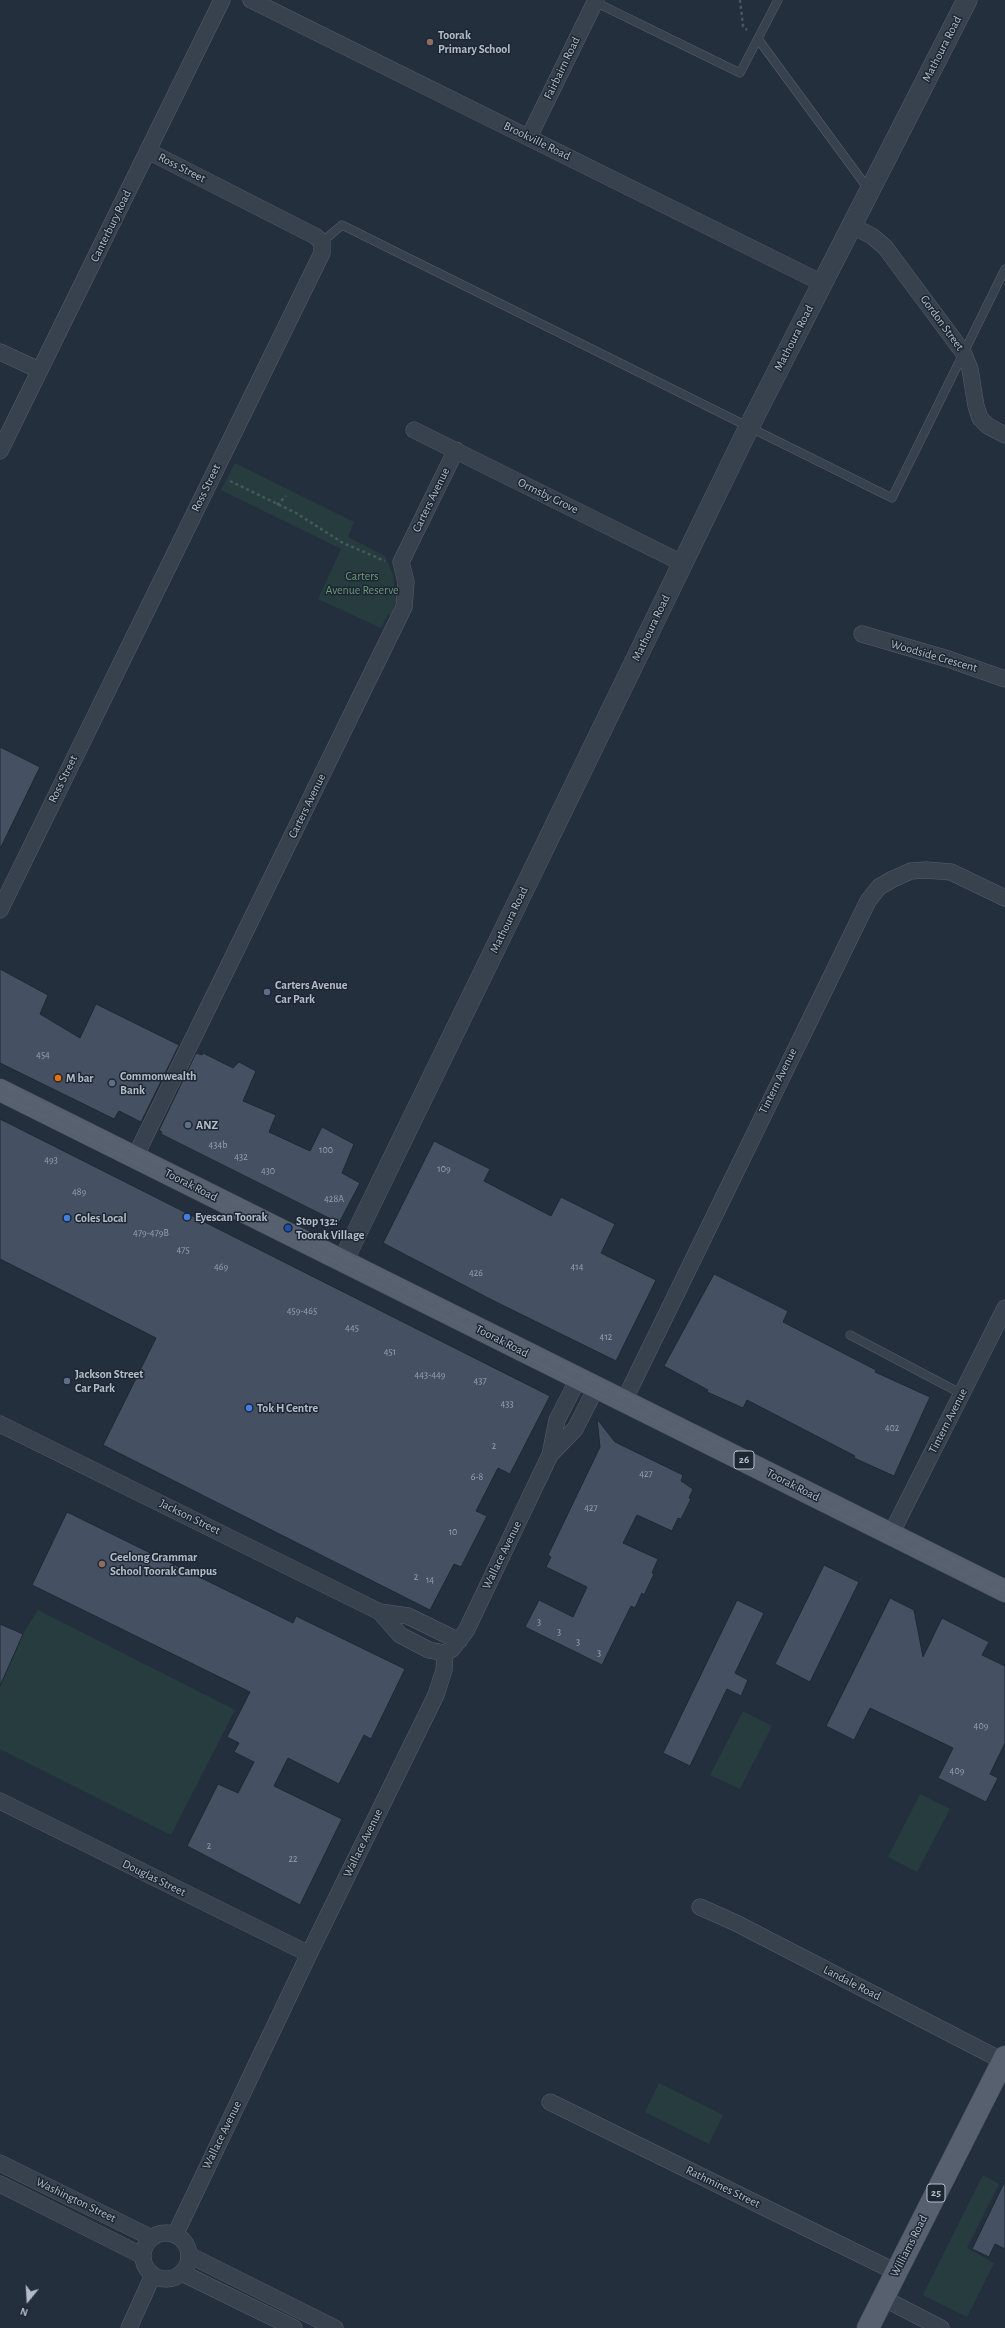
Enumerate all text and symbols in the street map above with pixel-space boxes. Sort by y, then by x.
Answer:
street label: Mathoura Road [919,14,965,84]
place label: Toorak Primary School [438,28,510,56]
street label: Fairbairn Road [541,34,583,102]
marker: Toorak Primary School [425,37,435,47]
street label: Brookville Road [501,119,573,163]
street label: Ross Street [156,150,208,186]
street label: Canterbury Road [87,188,135,264]
street label: Gordon Street [917,292,967,354]
street label: Mathoura Road [771,303,817,373]
street label: Ross Street [188,462,224,514]
street label: Carters Avenue [409,465,453,535]
street label: Ormsby Grove [515,475,581,517]
park label: Carters Avenue Reserve [325,569,399,597]
street label: Mathoura Road [629,592,673,664]
street label: Woodside Crescent [889,637,979,675]
street label: Ross Street [45,753,81,805]
street label: Carters Avenue [285,771,329,841]
street label: Mathoura Road [487,884,531,956]
place label: Carters Avenue Car Park [275,978,347,1006]
marker: Carters Avenue Car Park [262,987,272,997]
street label: Tintern Avenue [756,1046,800,1116]
house number: 454 [36,1049,50,1061]
place label: Commonwealth Bank [120,1069,196,1097]
place label: M bar [66,1071,94,1085]
marker: M bar [53,1073,63,1083]
marker: Commonwealth Bank [107,1078,117,1088]
place label: ANZ [196,1118,218,1132]
marker: ANZ [183,1120,193,1130]
house number: 434b [209,1139,227,1151]
house number: 100 [319,1144,333,1156]
house number: 432 [234,1151,248,1163]
house number: 493 [44,1154,58,1166]
house number: 109 [437,1163,451,1175]
house number: 430 [261,1165,275,1177]
street label: Toorak Road [162,1166,220,1204]
house number: 489 [72,1186,86,1198]
house number: 428A [324,1193,344,1205]
place label: Eyescan Toorak [195,1210,268,1224]
place label: Coles Local [75,1211,127,1225]
marker: Eyescan Toorak [182,1212,192,1222]
marker: Coles Local [62,1213,72,1223]
place label: Stop 132: Toorak Village [296,1214,365,1242]
marker: Stop 132: Toorak Village [283,1223,293,1233]
house number: 479-479B [133,1227,169,1239]
house number: 475 [176,1244,190,1256]
house number: 469 [214,1261,228,1273]
house number: 414 [570,1261,584,1273]
house number: 426 [469,1267,483,1279]
house number: 459-465 [287,1305,317,1317]
house number: 445 [345,1322,359,1334]
street label: Toorak Road [473,1322,531,1360]
house number: 412 [600,1331,612,1343]
house number: 451 [384,1346,396,1358]
place label: Jackson Street Car Park [75,1367,143,1395]
house number: 443-449 [414,1369,446,1381]
house number: 437 [473,1375,487,1387]
marker: Jackson Street Car Park [62,1376,72,1386]
street label: Tintern Avenue [925,1386,971,1456]
house number: 433 [500,1398,514,1410]
place label: Tok H Centre [257,1401,318,1415]
marker: Tok H Centre [244,1403,254,1413]
house number: 402 [885,1422,899,1434]
house number: 2 [492,1440,496,1452]
road number: 26 [734,1451,754,1469]
street label: Toorak Road [764,1466,822,1504]
house number: 427 [639,1468,653,1480]
house number: 6-8 [471,1471,483,1483]
street label: Jackson Street [157,1496,223,1538]
house number: 427 [584,1502,598,1514]
street label: Wallace Avenue [479,1519,525,1591]
house number: 10 [449,1526,457,1538]
place label: Geelong Grammar School Toorak Campus [110,1550,217,1578]
marker: Geelong Grammar School Toorak Campus [97,1559,107,1569]
house number: 2 [414,1571,418,1583]
house number: 14 [426,1574,434,1586]
house number: 3 [537,1616,541,1628]
house number: 3 [557,1626,561,1638]
house number: 3 [576,1636,580,1648]
house number: 3 [597,1647,601,1659]
house number: 409 [974,1720,988,1732]
house number: 409 [950,1765,964,1777]
street label: Wallace Avenue [340,1807,386,1879]
house number: 2 [207,1840,211,1852]
house number: 22 [288,1853,298,1865]
street label: Douglas Street [120,1856,188,1900]
street label: Landale Road [821,1962,883,2004]
street label: Wallace Avenue [199,2099,245,2171]
street label: Rathmines Street [684,2163,762,2211]
street label: Washington Street [34,2174,118,2226]
road number: 25 [927,2184,945,2202]
street label: Williams Road [887,2213,931,2279]
north arrow [8,2280,48,2320]
text: N [19,2305,29,2318]

